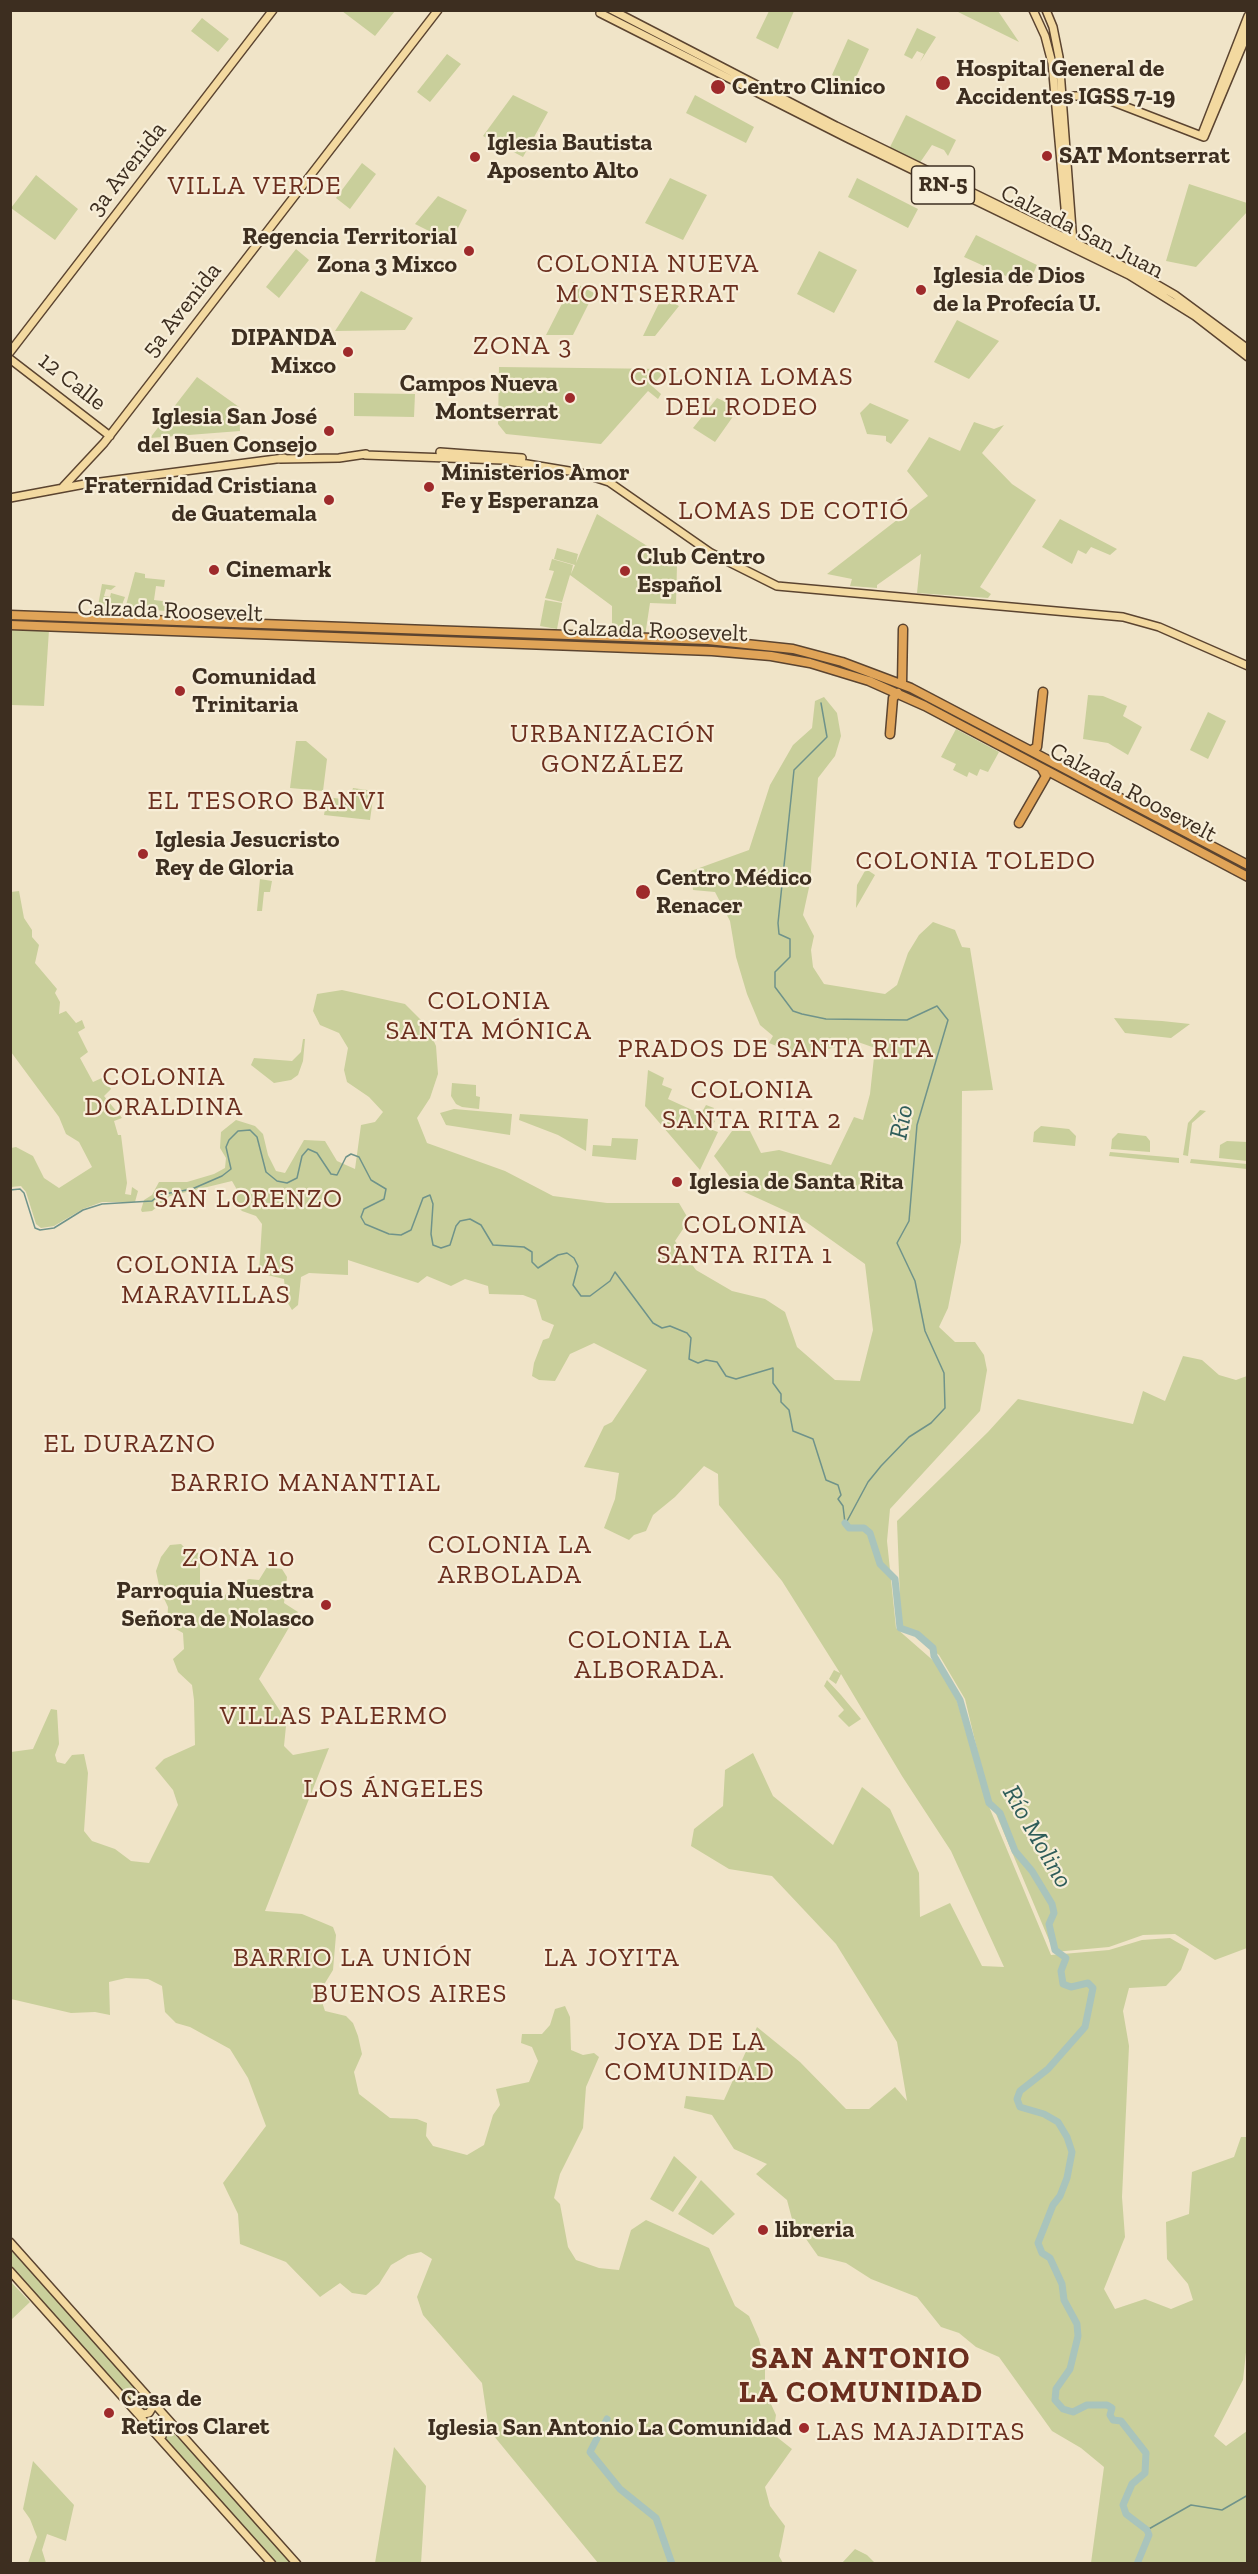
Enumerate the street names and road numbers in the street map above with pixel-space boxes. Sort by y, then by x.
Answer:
street label: 3a Avenida [81,116,173,222]
road number: RN-5 [912,166,974,204]
street label: Calzada San Juan [996,178,1168,286]
street label: 5a Avenida [136,257,228,363]
street label: 12 Calle [32,347,112,417]
street label: Calzada Roosevelt [77,593,263,629]
street label: Calzada Roosevelt [562,613,748,649]
street label: Calzada Roosevelt [1044,737,1222,849]

